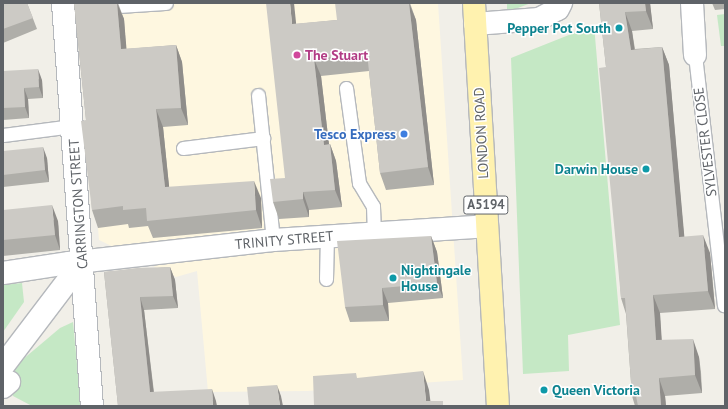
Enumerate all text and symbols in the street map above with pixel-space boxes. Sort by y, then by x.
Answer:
place label: Pepper Pot South [507,20,611,36]
marker: Pepper Pot South [614,23,624,33]
place label: The Stuart [305,47,368,63]
marker: The Stuart [292,50,302,60]
street label: SYLVESTER CLOSE [690,86,720,198]
street label: LONDON ROAD [470,87,492,179]
place label: Tesco Express [314,126,396,142]
marker: Tesco Express [399,129,409,139]
street label: CARRINGTON STREET [65,138,91,270]
place label: Darwin House [555,161,638,177]
marker: Darwin House [641,164,651,174]
road number: A5194 [463,194,509,216]
street label: TRINITY STREET [234,227,334,253]
place label: Nightingale House [401,262,471,294]
marker: Nightingale House [388,273,398,283]
place label: Queen Victoria [552,382,640,398]
marker: Queen Victoria [539,385,549,395]

